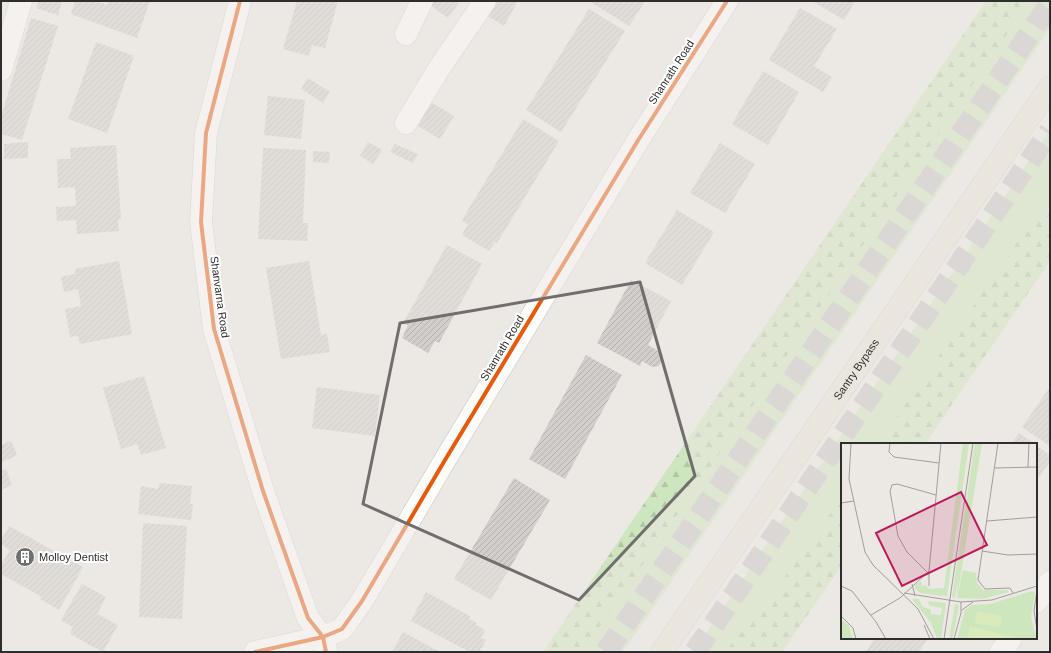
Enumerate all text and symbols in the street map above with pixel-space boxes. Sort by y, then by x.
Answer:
street label: Shanrath Road [646,38,696,106]
street label: Shanvarna Road [208,255,232,339]
street label: Shanrath Road [478,313,526,383]
street label: Santry Bypass [831,336,881,402]
inset map [841,443,1037,639]
building icon: Molloy Dentist [14,546,36,568]
place label: Molloy Dentist [39,551,108,563]

